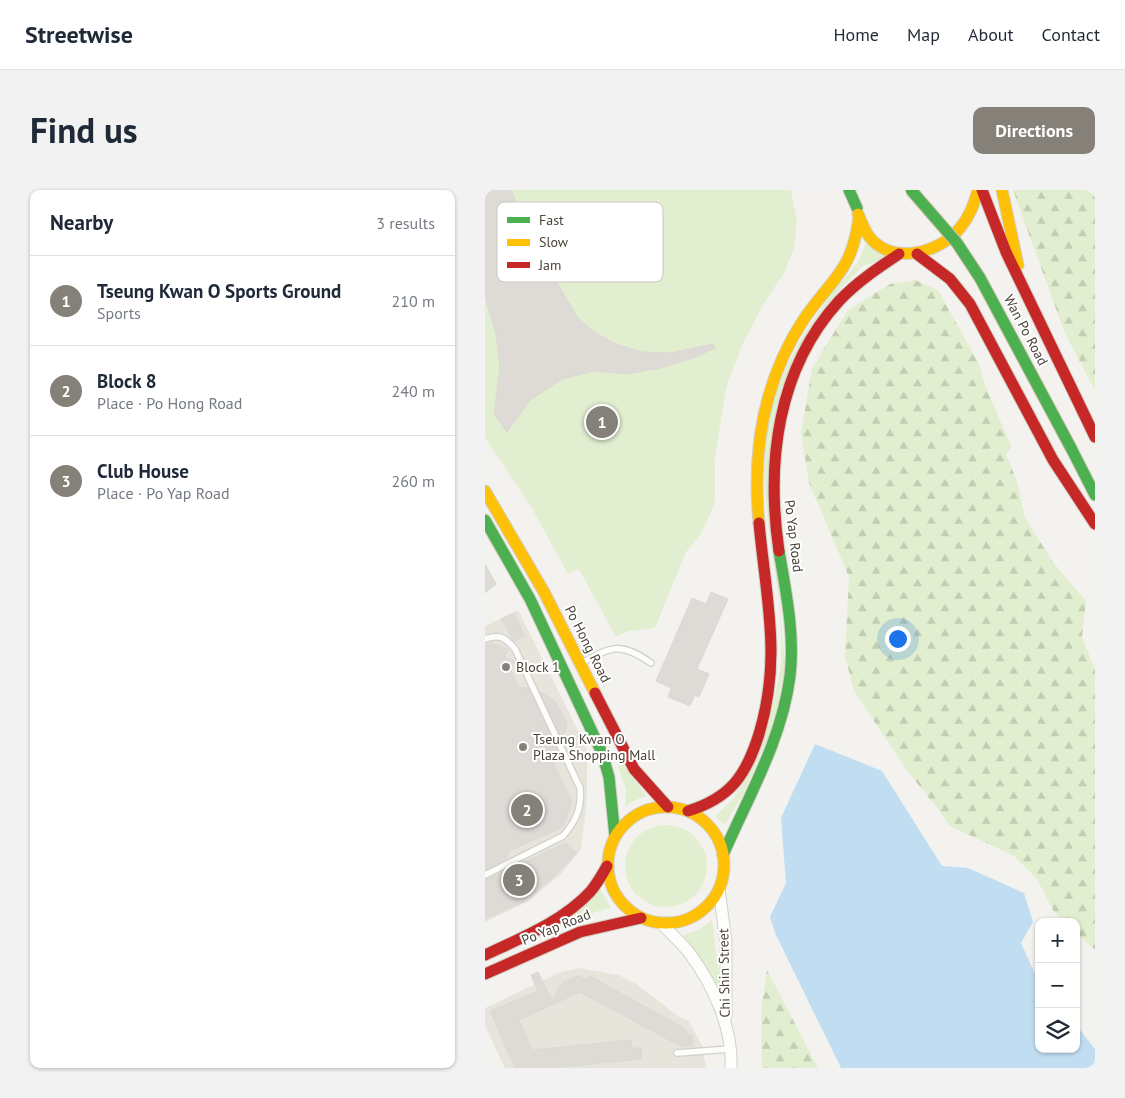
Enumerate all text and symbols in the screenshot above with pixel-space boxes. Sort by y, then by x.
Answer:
text: Streetwise [25,19,133,50]
text: Home [833,23,879,46]
text: Map [907,23,940,46]
text: About [968,23,1014,46]
text: Contact [1042,23,1100,46]
text: Find us [30,107,138,153]
button: Directions [973,107,1095,154]
legend [497,202,663,282]
text: Nearby [50,209,113,236]
text: Fast [539,211,564,229]
text: 3 results [376,213,435,233]
text: Slow [539,233,569,251]
text: Jam [538,256,561,274]
text: Tseung Kwan O Sports Ground [97,279,341,303]
text: 1 [61,291,71,311]
text: 210 m [392,291,435,311]
street label: Wan Po Road [1000,292,1052,368]
text: Sports [97,303,141,323]
text: Block 8 [97,369,157,393]
text: 2 [61,381,71,401]
text: 240 m [392,381,435,401]
text: Place · Po Hong Road [97,393,242,413]
pin: 1 [586,403,618,441]
text: Club House [97,459,189,483]
text: 3 [61,471,71,491]
text: 260 m [392,471,435,491]
text: Place · Po Yap Road [97,483,230,503]
street label: Po Yap Road [781,499,807,573]
street label: Po Hong Road [561,602,615,686]
your location [885,626,911,652]
place label: Block 1 [516,658,560,676]
marker: Block 1 [500,661,512,673]
place label: Tseung Kwan O Plaza Shopping Mall [533,730,655,764]
marker: Tseung Kwan O Plaza Shopping Mall [517,741,529,753]
pin: 2 [511,791,543,829]
pin: 3 [503,861,535,899]
street label: Po Yap Road [519,905,593,949]
map controls [1035,918,1080,1053]
button: + [1035,918,1080,963]
street label: Chi Shin Street [714,928,734,1018]
button: − [1035,963,1080,1008]
button: layers [1035,1008,1080,1053]

